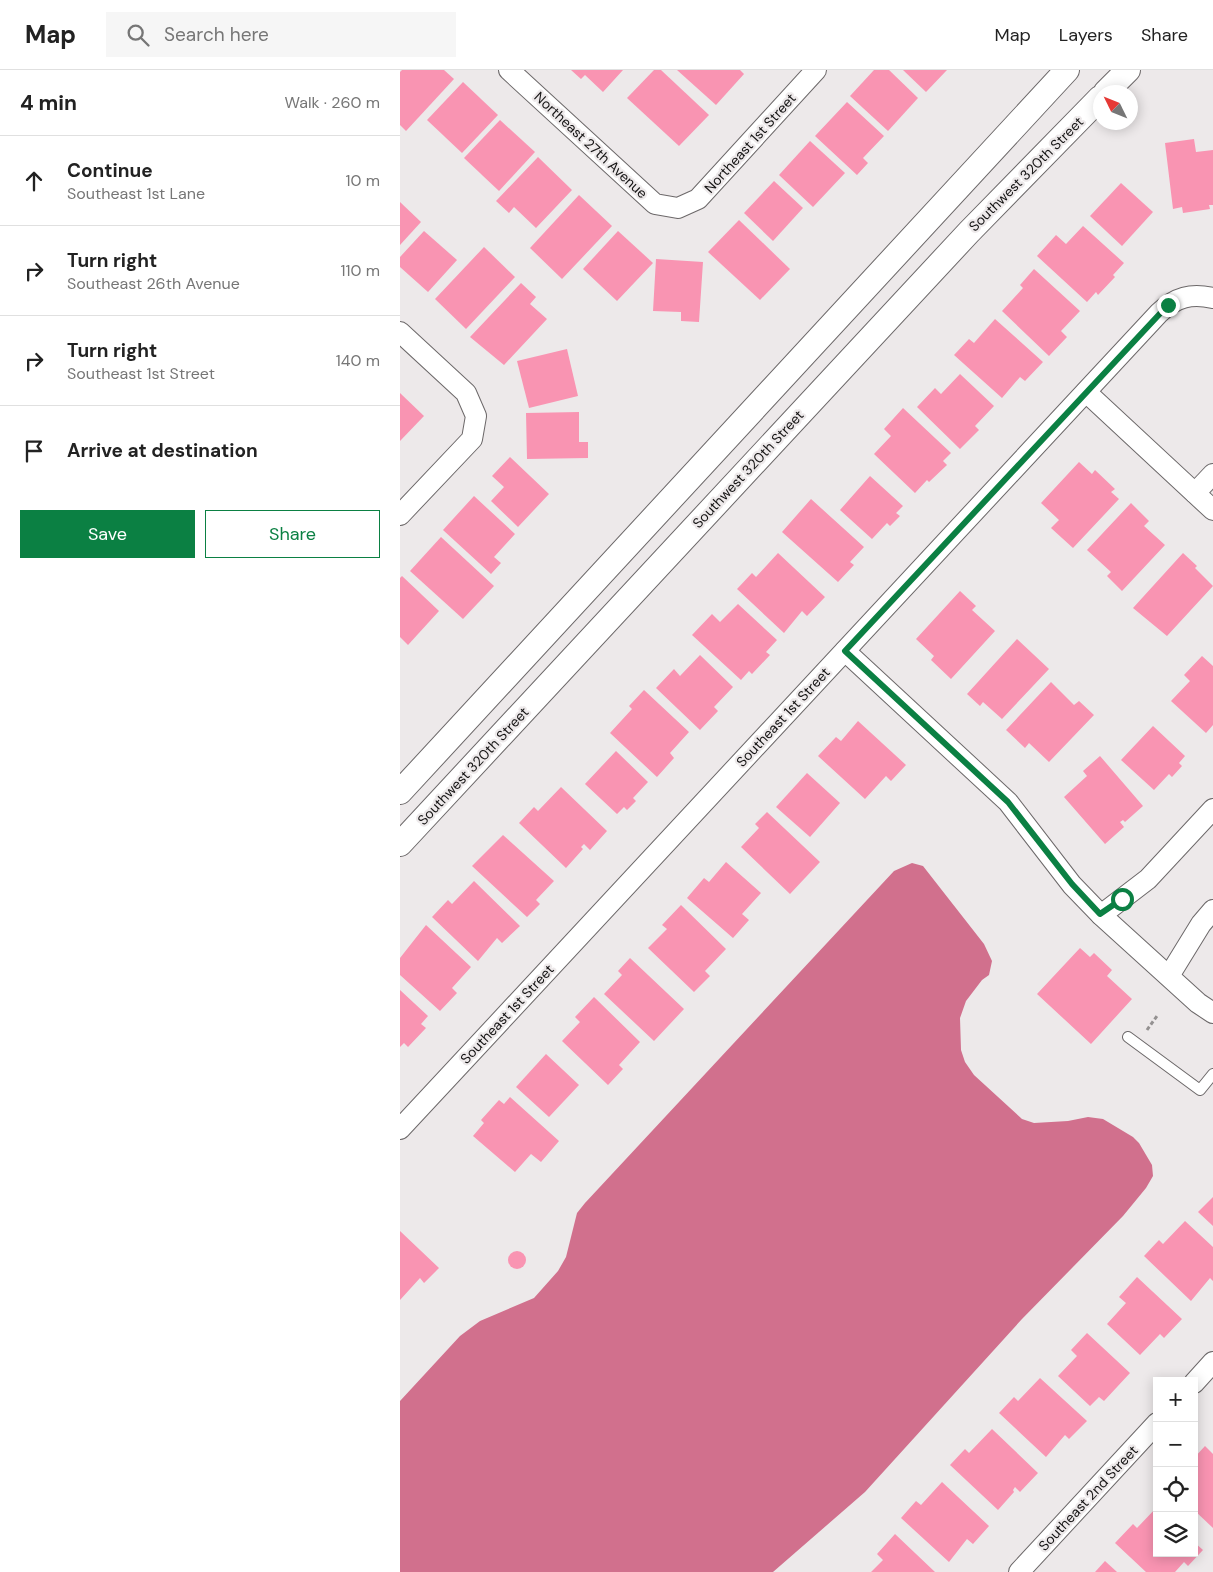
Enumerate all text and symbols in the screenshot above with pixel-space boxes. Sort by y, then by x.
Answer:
search box [106,12,456,57]
text: Map [25,19,76,50]
icon: search [124,21,152,49]
text: Search here [164,22,269,47]
text: Map [995,23,1031,47]
text: Layers [1059,23,1113,47]
text: Share [1141,23,1188,47]
north arrow [1093,85,1138,130]
street label: Northeast 27th Avenue [531,88,651,202]
text: 4 min [20,89,77,117]
street label: Northeast 1st Street [700,89,800,197]
text: Walk · 260 m [285,92,380,113]
street label: Southwest 320th Street [965,113,1087,235]
text: Continue [67,158,153,183]
icon: ahead [20,167,48,195]
text: 10 m [346,170,380,191]
text: Southeast 1st Lane [67,183,205,204]
text: Turn right [67,248,157,273]
icon: right [20,257,48,285]
text: 110 m [341,260,380,281]
text: Southeast 26th Avenue [67,273,240,294]
route end [1157,294,1180,317]
text: Turn right [67,338,157,363]
icon: right [20,347,48,375]
text: 140 m [336,350,380,371]
text: Southeast 1st Street [67,363,215,384]
street label: Southwest 320th Street [689,406,807,532]
icon: arrive [20,437,48,465]
text: Arrive at destination [67,438,258,463]
button: Save [20,510,195,558]
button: Share [205,510,380,558]
street label: Southeast 1st Street [732,664,834,770]
street label: Southwest 320th Street [414,703,532,829]
route start [1111,888,1134,911]
street label: Southeast 1st Street [456,961,558,1067]
map controls [1153,1377,1198,1557]
button: + [1153,1377,1198,1422]
button: − [1153,1422,1198,1467]
street label: Southeast 2nd Street [1034,1441,1142,1555]
button: locate [1153,1467,1198,1512]
button: layers [1153,1512,1198,1557]

